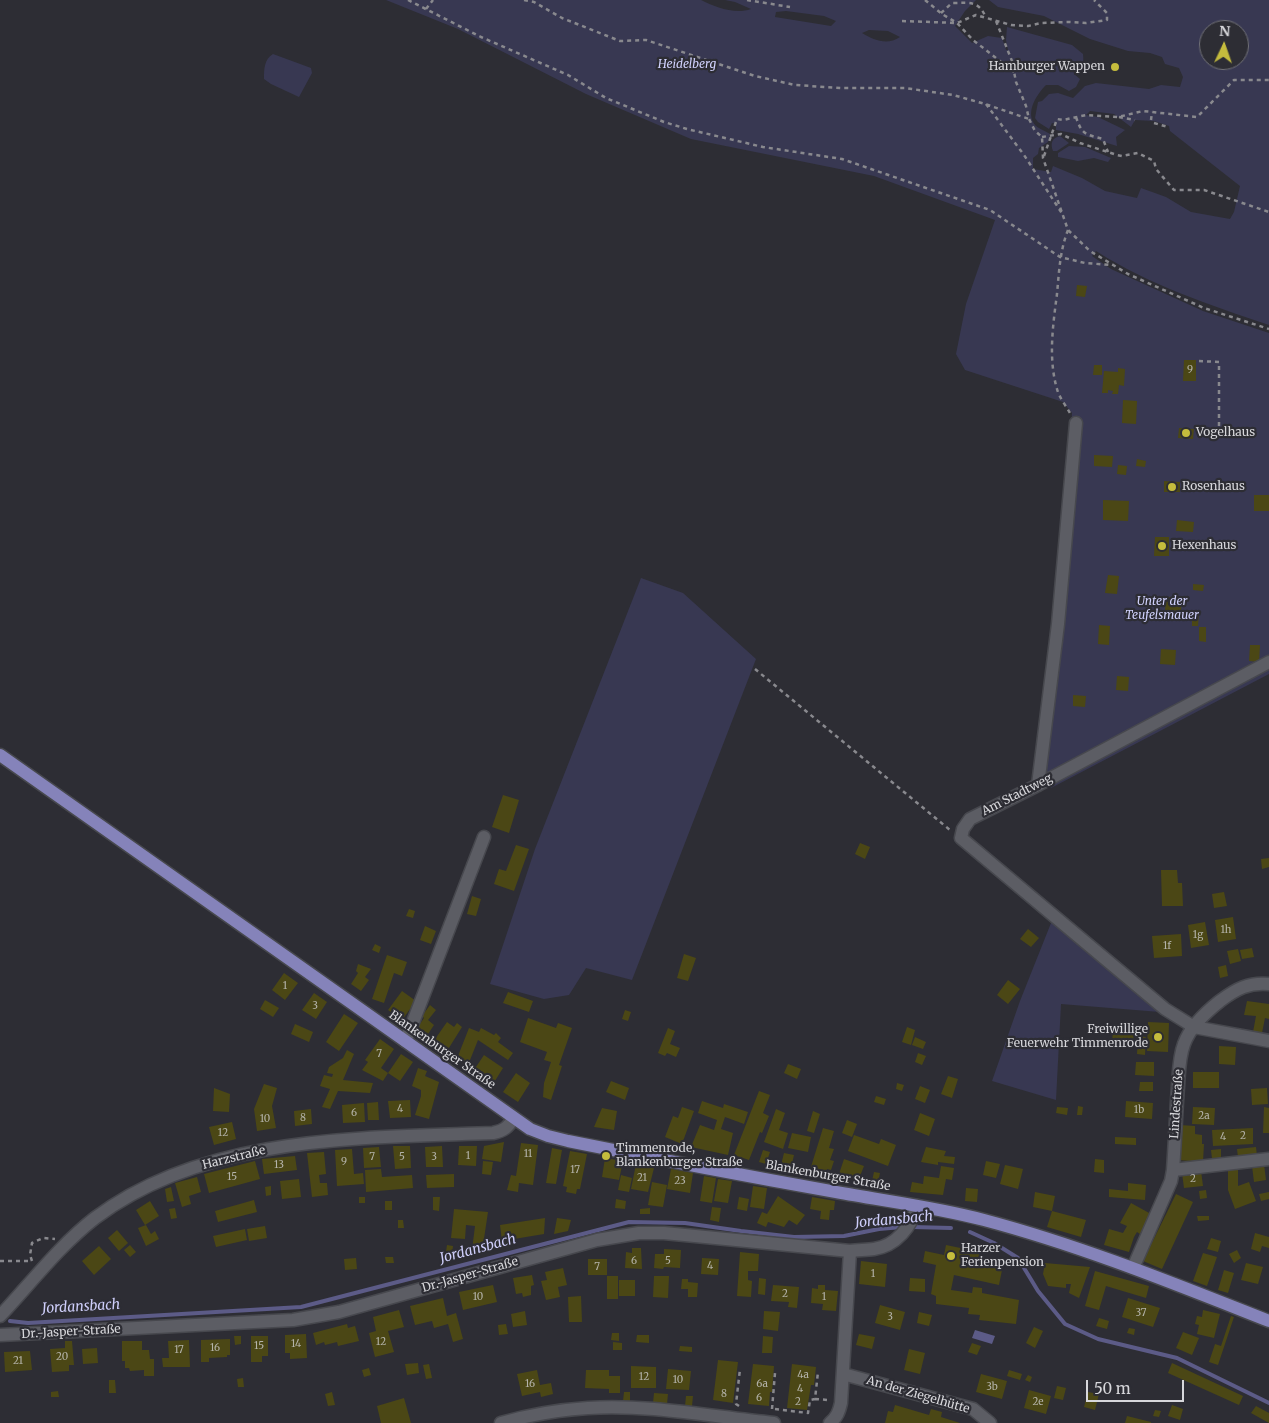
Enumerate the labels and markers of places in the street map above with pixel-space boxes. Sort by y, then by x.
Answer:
place label: Hamburger Wappen [989,60,1105,74]
marker: Hamburger Wappen [1109,61,1121,73]
place label: Vogelhaus [1196,426,1255,440]
marker: Vogelhaus [1180,427,1192,439]
place label: Rosenhaus [1182,480,1245,494]
marker: Rosenhaus [1166,481,1178,493]
place label: Hexenhaus [1172,539,1236,553]
marker: Hexenhaus [1156,540,1168,552]
place label: Freiwillige Feuerwehr Timmenrode [1007,1023,1148,1051]
marker: Freiwillige Feuerwehr Timmenrode [1152,1031,1164,1043]
place label: Timmenrode, Blankenburger Straße [616,1142,743,1170]
marker: Timmenrode, Blankenburger Straße [600,1150,612,1162]
place label: Harzer Ferienpension [961,1242,1044,1270]
marker: Harzer Ferienpension [945,1250,957,1262]

